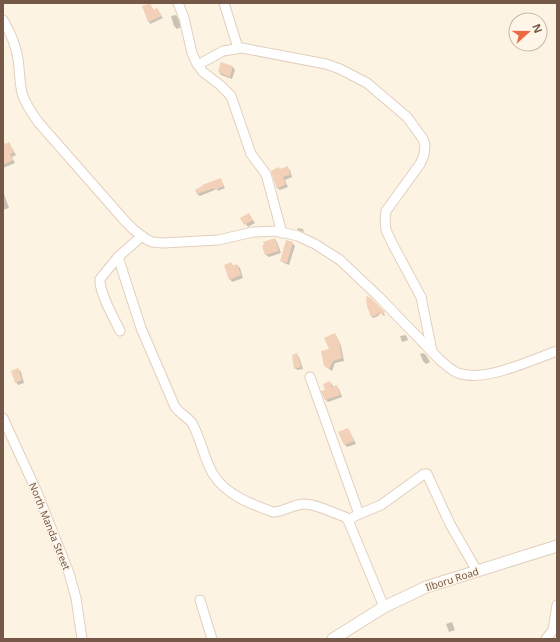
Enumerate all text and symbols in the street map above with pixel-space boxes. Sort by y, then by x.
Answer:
north arrow [508,12,548,52]
text: N [529,21,546,35]
street label: North Manda Street [26,480,74,572]
street label: Ilboru Road [424,564,480,594]

